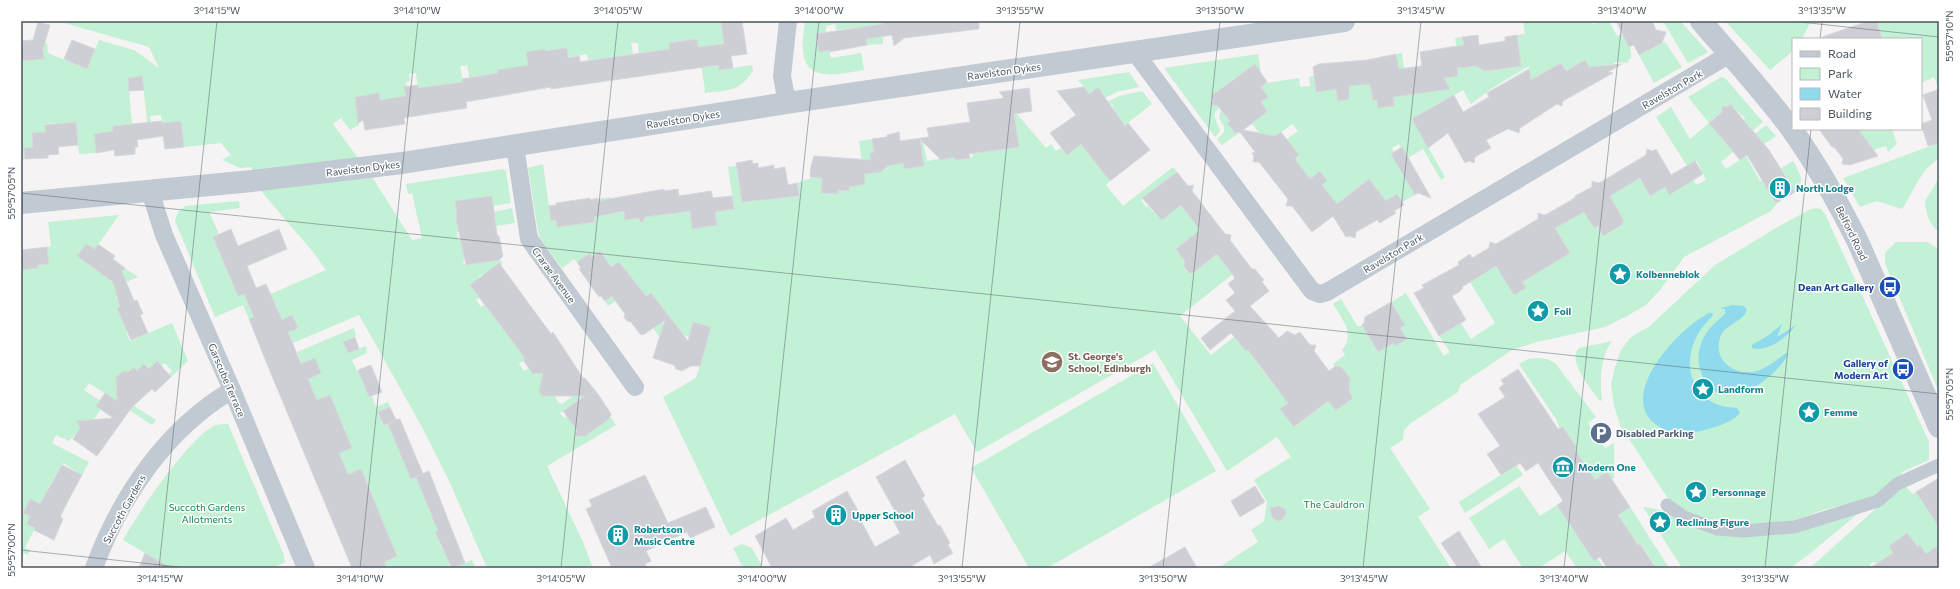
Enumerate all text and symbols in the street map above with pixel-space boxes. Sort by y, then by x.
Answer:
text: 3°14'15"W [194,4,240,16]
text: 3°14'10"W [393,4,441,16]
text: 3°14'05"W [594,4,642,16]
text: 3°14'00"W [794,4,844,16]
text: 3°13'55"W [996,4,1044,16]
text: 3°13'50"W [1196,4,1244,16]
text: 3°13'45"W [1397,4,1445,16]
text: 3°13'40"W [1598,4,1646,16]
text: 3°13'35"W [1798,4,1846,16]
text: 55°57'10"N [1943,10,1955,62]
legend [1792,38,1922,130]
text: Road [1828,46,1856,60]
street label: Ravelston Dykes [966,60,1042,82]
text: Park [1828,66,1854,80]
street label: Ravelston Park [1640,67,1705,111]
text: Water [1828,86,1862,100]
text: Building [1828,106,1872,120]
street label: Ravelston Dykes [645,107,721,131]
street label: Ravelston Dykes [325,157,401,178]
text: 55°57'05"N [5,167,17,219]
building icon: North Lodge [1767,175,1793,201]
place label: North Lodge [1796,182,1854,194]
street label: Belford Road [1834,204,1870,262]
street label: Ravelston Park [1361,230,1426,276]
street label: Crarae Avenue [530,245,578,305]
place icon: Kolbenneblok [1607,261,1633,287]
place label: Kolbenneblok [1636,268,1700,280]
bus stop icon: Dean Art Gallery [1877,274,1903,300]
place label: Dean Art Gallery [1798,281,1875,293]
place icon: Foil [1525,298,1551,324]
place label: Foil [1554,305,1571,317]
street label: Garscube Terrace [206,341,248,419]
school or university icon: St. George's School, Edinburgh [1039,349,1065,375]
place label: St. George's School, Edinburgh [1068,350,1151,374]
bus stop icon: Gallery of Modern Art [1890,356,1916,382]
place label: Gallery of Modern Art [1834,357,1889,381]
text: 55°57'05"N [1943,368,1955,420]
place icon: Landform [1690,376,1716,402]
place label: Landform [1718,383,1764,395]
place icon: Femme [1796,399,1822,425]
place label: Femme [1824,406,1858,418]
parking icon: Disabled Parking [1588,420,1614,446]
place label: Disabled Parking [1616,427,1694,439]
museum icon: Modern One [1550,454,1576,480]
place label: Modern One [1578,461,1636,473]
street label: Succoth Gardens [100,472,148,545]
place icon: Personnage [1683,479,1709,505]
place label: Personnage [1712,486,1766,498]
park label: The Cauldron [1304,498,1364,510]
park label: Succoth Gardens Allotments [169,501,246,525]
building icon: Upper School [823,502,849,528]
place label: Upper School [852,509,914,521]
place icon: Reclining Figure [1647,509,1673,535]
place label: Reclining Figure [1676,516,1749,528]
building icon: Robertson Music Centre [605,522,631,548]
text: 55°57'00"N [5,523,17,577]
place label: Robertson Music Centre [634,523,695,547]
text: 3°14'15"W [137,572,183,584]
text: 3°14'10"W [336,572,384,584]
text: 3°14'05"W [537,572,585,584]
text: 3°14'00"W [737,572,787,584]
text: 3°13'55"W [938,572,986,584]
text: 3°13'50"W [1139,572,1187,584]
text: 3°13'45"W [1340,572,1388,584]
text: 3°13'40"W [1540,572,1588,584]
text: 3°13'35"W [1741,572,1789,584]

